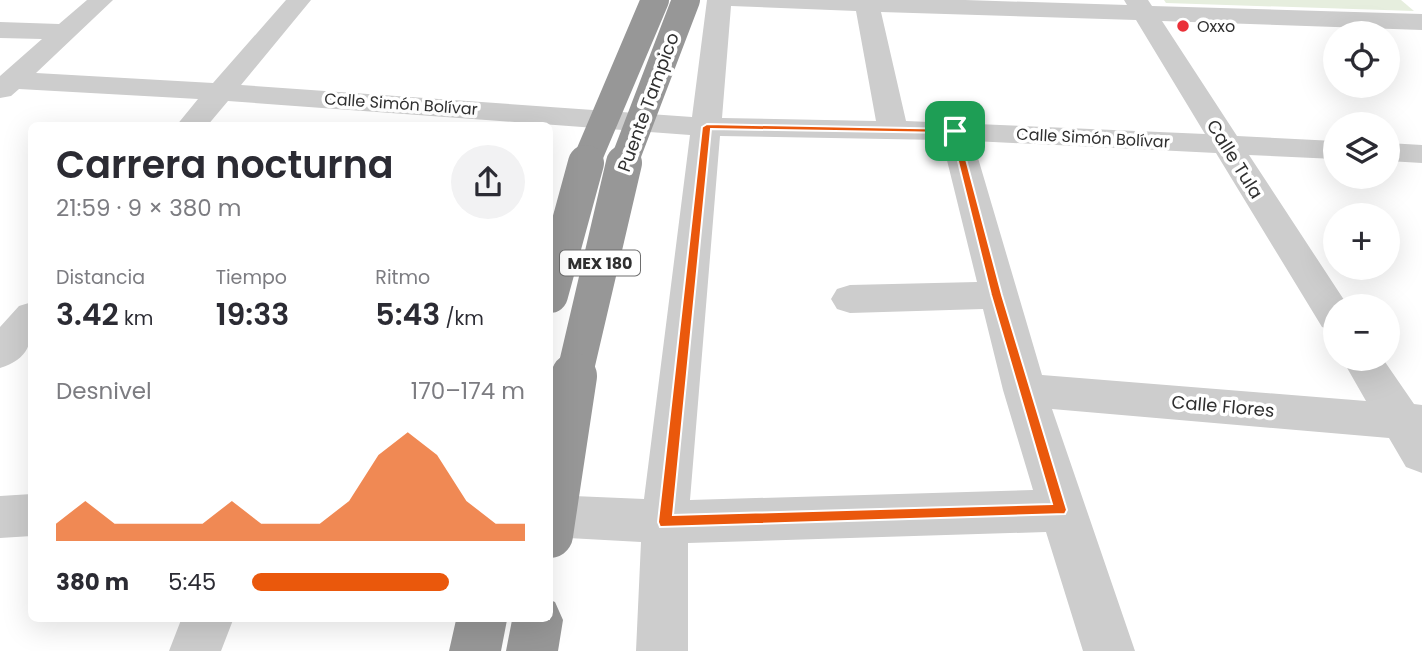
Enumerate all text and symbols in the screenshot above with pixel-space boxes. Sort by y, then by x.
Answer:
place label: Oxxo [1197,15,1235,38]
marker: Oxxo [1175,18,1191,34]
map controls [1323,21,1400,371]
button: locate [1323,21,1400,98]
street label: Puente Tampico [611,29,685,175]
street label: Calle Simón Bolívar [324,87,478,121]
pin [925,101,985,161]
icon: arrive [936,112,974,150]
button: layers [1323,112,1400,189]
street label: Calle Tula [1201,115,1269,203]
street label: Calle Simón Bolívar [1016,122,1170,154]
text: Carrera nocturna [56,138,394,191]
button: share [451,145,525,219]
text: 21:59 · 9 × 380 m [56,192,241,224]
button: + [1323,203,1400,280]
road number: MEX 180 [560,250,640,276]
text: Distancia [56,264,145,291]
text: Tiempo [216,264,287,291]
text: Ritmo [375,264,430,291]
text: 3.42 [56,293,119,336]
text: 19:33 [216,293,289,336]
text: 5:43 [375,293,440,336]
button: − [1323,294,1400,371]
text: km [119,305,153,332]
text: /km [440,305,484,332]
text: Desnivel [56,375,152,407]
text: 170–174 m [411,375,525,407]
street label: Calle Flores [1171,389,1275,423]
text: 380 m [56,566,129,598]
text: 5:45 [168,566,216,598]

